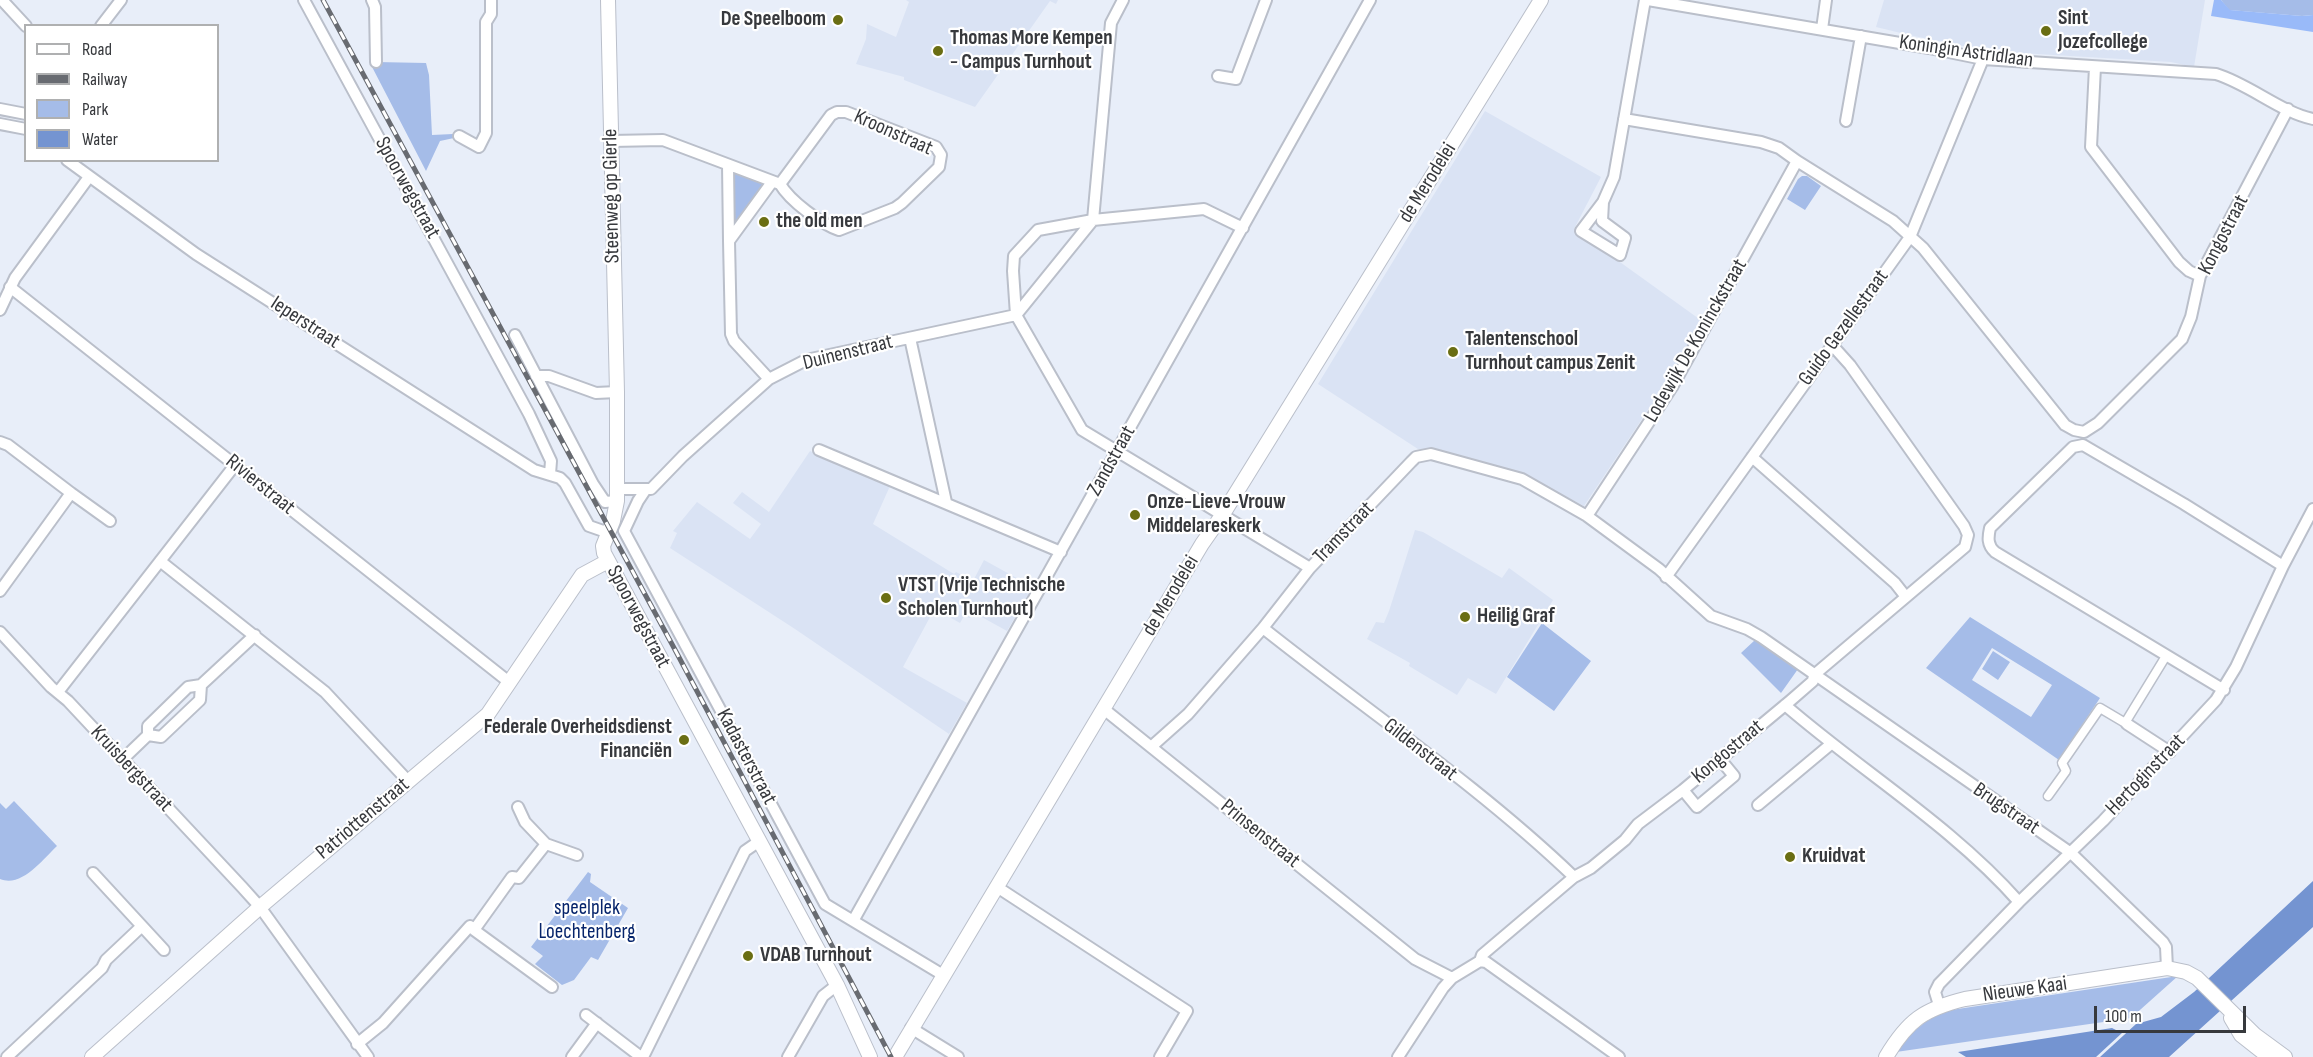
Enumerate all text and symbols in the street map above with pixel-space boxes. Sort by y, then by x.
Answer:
place label: Sint Jozefcollege [2058,6,2148,56]
place label: De Speelboom [721,7,826,33]
marker: De Speelboom [831,13,845,27]
legend [24,24,219,162]
marker: Sint Jozefcollege [2039,24,2053,38]
place label: Thomas More Kempen - Campus Turnhout [950,26,1113,76]
street label: Koningin Astridlaan [1897,30,2035,74]
text: Road [82,39,112,60]
marker: Thomas More Kempen - Campus Turnhout [931,44,945,58]
text: Railway [82,69,127,90]
text: Park [82,99,108,120]
street label: Kroonstraat [850,104,936,162]
street label: Steenweg op Gierle [598,128,626,264]
text: Water [82,129,118,150]
street label: Spoorwegstraat [369,133,445,243]
street label: de Merodelei [1394,138,1462,228]
street label: Kongostraat [2193,191,2255,279]
place label: the old men [776,209,863,235]
marker: the old men [757,215,771,229]
street label: Lodewijk De Koninckstraat [1639,255,1753,427]
street label: Guido Gezellestraat [1794,265,1894,391]
street label: Ieperstraat [266,291,344,355]
place label: Talentenschool Turnhout campus Zenit [1465,327,1635,377]
street label: Duinenstraat [800,330,896,376]
marker: Talentenschool Turnhout campus Zenit [1446,345,1460,359]
street label: Zandstraat [1082,421,1142,501]
street label: Rivierstraat [220,449,300,521]
place label: Onze-Lieve-Vrouw Middelareskerk [1147,490,1286,540]
street label: Tramstraat [1308,497,1380,569]
marker: Onze-Lieve-Vrouw Middelareskerk [1128,508,1142,522]
street label: de Merodelei [1137,551,1205,641]
street label: Spoorwegstraat [601,562,675,672]
place label: VTST (Vrije Technische Scholen Turnhout) [898,573,1065,623]
marker: VTST (Vrije Technische Scholen Turnhout) [879,591,893,605]
place label: Heilig Graf [1477,604,1555,630]
marker: Heilig Graf [1458,610,1472,624]
street label: Kadasterstraat [710,705,782,809]
street label: Gildenstraat [1378,713,1462,787]
place label: Federale Overheidsdienst Financiën [484,715,672,765]
street label: Kongostraat [1687,715,1769,789]
street label: Kruisbergstraat [85,721,177,817]
street label: Hertoginstraat [2101,729,2191,821]
marker: Federale Overheidsdienst Financiën [677,733,691,747]
street label: Patriottenstraat [311,773,415,865]
street label: Brugstraat [1968,778,2044,840]
street label: Prinsenstraat [1215,794,1305,874]
place label: Kruidvat [1802,844,1865,870]
marker: Kruidvat [1783,850,1797,864]
park label: speelplek Loechtenberg [539,896,635,946]
place label: VDAB Turnhout [760,943,872,969]
marker: VDAB Turnhout [741,949,755,963]
street label: Nieuwe Kaai [1981,972,2069,1008]
scale bar [2097,994,2248,1032]
text: 100 m [2105,1006,2142,1027]

